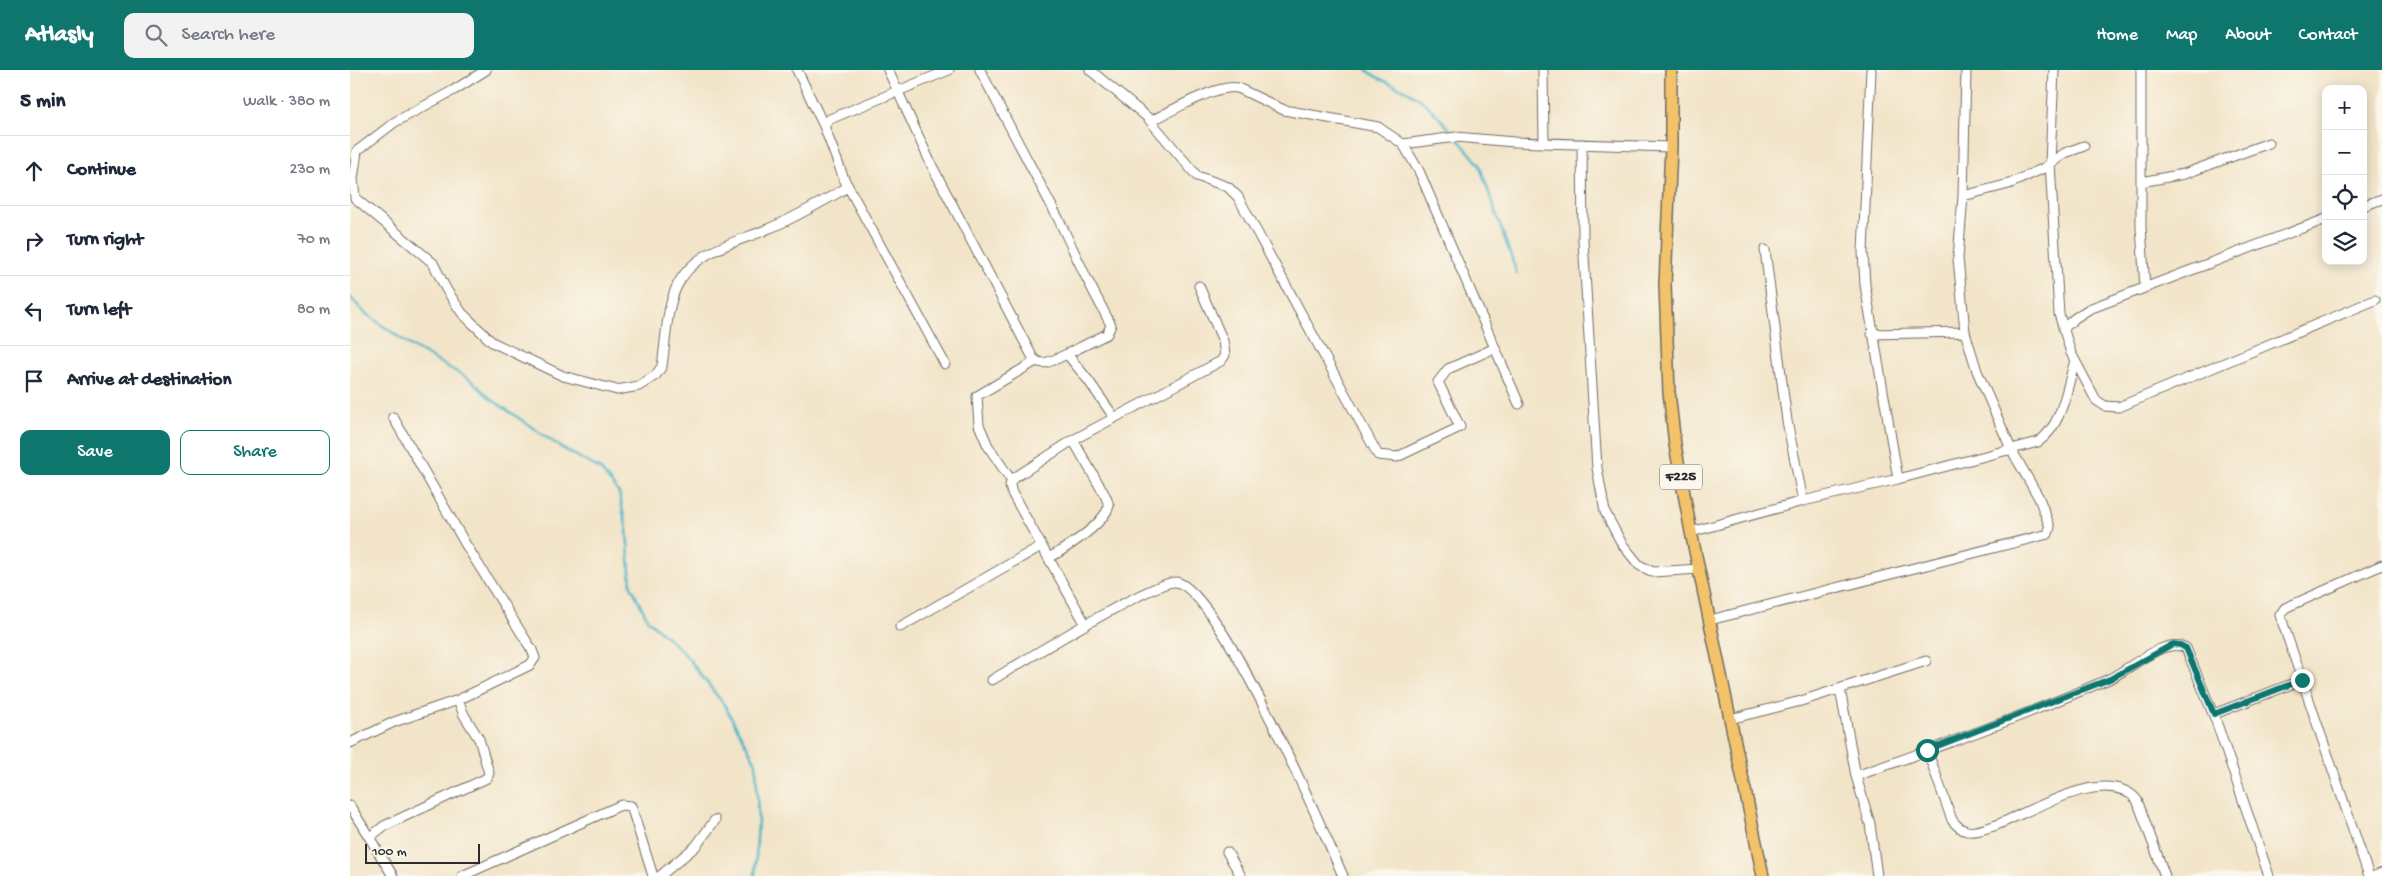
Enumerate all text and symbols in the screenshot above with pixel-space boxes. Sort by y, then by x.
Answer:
search box [124,13,474,58]
text: Atlasly [25,21,94,50]
icon: search [142,21,170,49]
text: Search here [182,24,275,47]
text: Home [2096,25,2138,46]
text: Map [2166,25,2197,46]
text: About [2225,25,2271,46]
text: Contact [2299,25,2357,46]
map controls [2322,85,2367,265]
button: + [2322,85,2367,130]
text: 5 min [20,90,65,115]
text: Walk · 380 m [243,93,330,112]
button: − [2322,130,2367,175]
icon: ahead [20,157,48,185]
text: Continue [67,159,136,182]
text: 230 m [290,161,330,180]
button: locate [2322,175,2367,220]
button: layers [2322,220,2367,265]
icon: right [20,227,48,255]
text: Turn right [67,229,143,252]
text: 70 m [297,231,330,250]
icon: left [20,297,48,325]
text: Turn left [67,299,131,322]
text: 80 m [297,301,330,320]
icon: arrive [20,367,48,395]
text: Arrive at destination [67,369,231,392]
button: Save [20,430,170,475]
button: Share [180,430,330,475]
road number: F225 [1660,464,1702,490]
route end [2291,669,2314,692]
route start [1916,739,1939,762]
scale bar [365,841,480,864]
text: 100 m [372,844,407,861]

